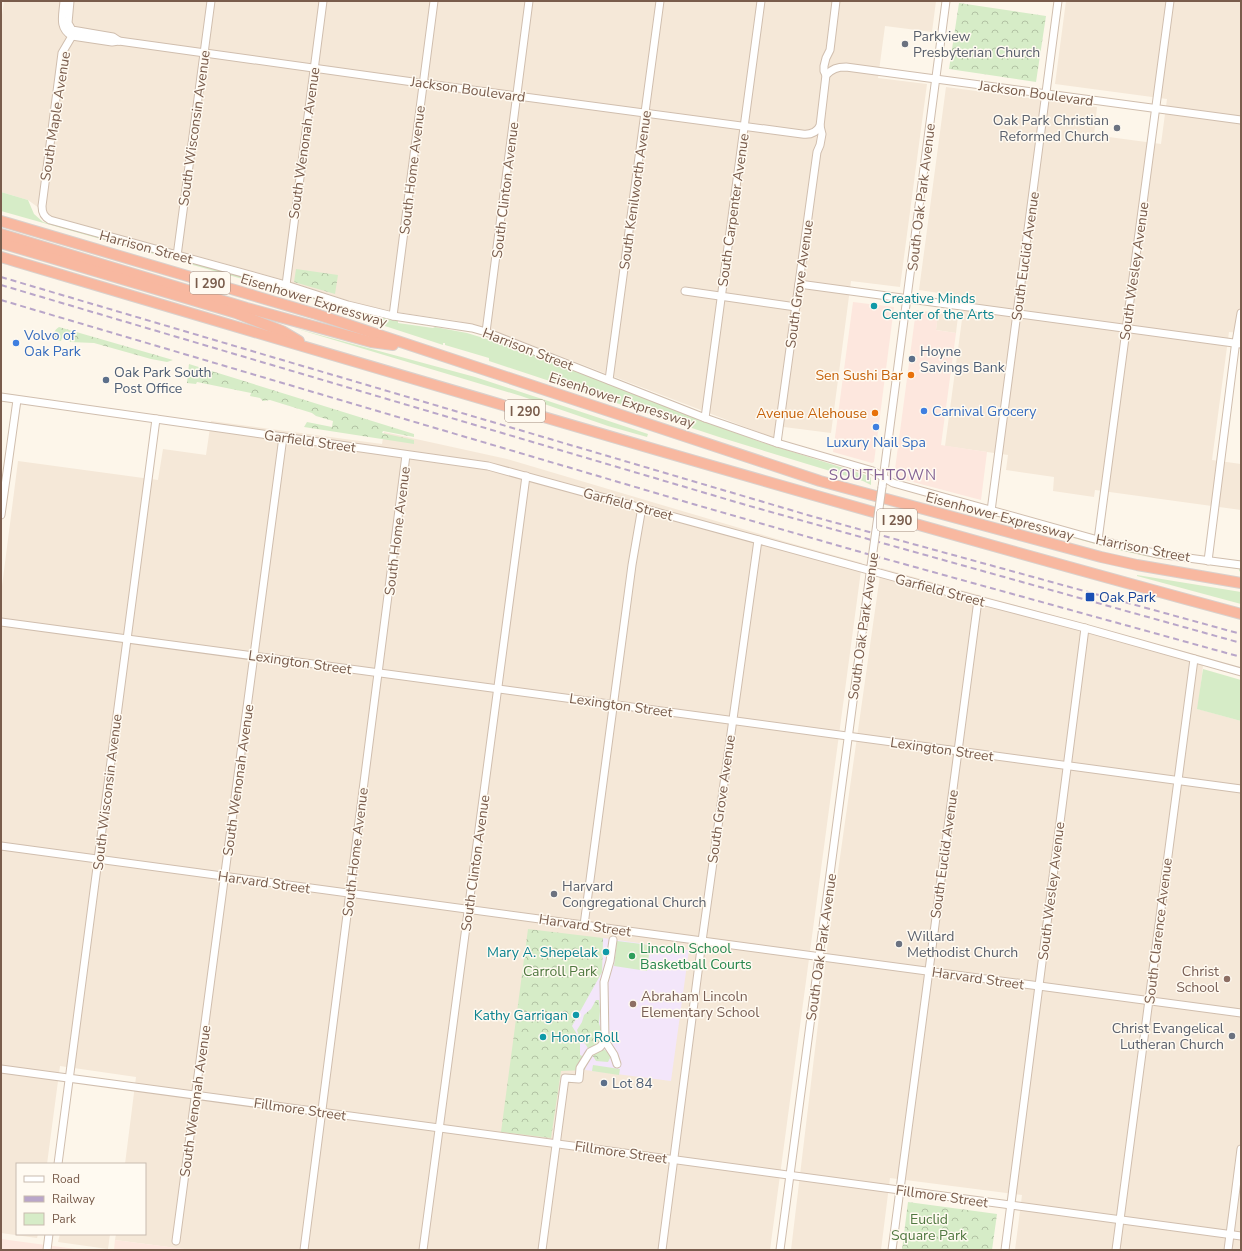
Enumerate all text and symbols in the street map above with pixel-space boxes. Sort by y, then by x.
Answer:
place label: Parkview Presbyterian Church [913,27,1040,62]
marker: Parkview Presbyterian Church [900,39,910,49]
street label: South Wisconsin Avenue [174,49,215,207]
street label: South Maple Avenue [36,50,75,182]
street label: South Wenonah Avenue [284,66,325,220]
street label: Jackson Boulevard [408,72,526,107]
street label: Jackson Boulevard [976,76,1094,111]
street label: South Home Avenue [395,104,430,236]
street label: South Kenilworth Avenue [615,109,656,271]
place label: Oak Park Christian Reformed Church [993,111,1109,146]
street label: South Clinton Avenue [488,121,523,259]
street label: South Oak Park Avenue [903,122,940,272]
marker: Oak Park Christian Reformed Church [1112,123,1122,133]
street label: South Carpenter Avenue [713,132,754,288]
street label: South Euclid Avenue [1007,190,1044,322]
street label: South Wesley Avenue [1115,201,1154,341]
street label: South Grove Avenue [781,219,818,349]
street label: Harrison Street [97,226,195,269]
street label: Eisenhower Expressway [238,269,390,332]
road number: I 290 [190,272,230,294]
place label: Creative Minds Center of the Arts [882,289,995,324]
marker: Creative Minds Center of the Arts [869,301,879,311]
street label: Harrison Street [480,323,576,376]
place label: Volvo of Oak Park [23,326,82,361]
marker: Volvo of Oak Park [11,338,21,348]
place label: Hoyne Savings Bank [920,342,1006,377]
marker: Hoyne Savings Bank [907,354,917,364]
place label: Oak Park South Post Office [114,363,211,398]
place label: Sen Sushi Bar [816,366,903,385]
street label: Eisenhower Expressway [546,368,698,433]
marker: Sen Sushi Bar [906,370,916,380]
marker: Oak Park South Post Office [101,375,111,385]
road number: I 290 [505,400,545,422]
place label: Carnival Grocery [932,402,1037,421]
place label: Avenue Alehouse [756,404,867,423]
marker: Carnival Grocery [919,406,929,416]
marker: Avenue Alehouse [870,408,880,418]
marker: Luxury Nail Spa [871,422,881,432]
street label: Garfield Street [263,426,357,457]
place label: Luxury Nail Spa [826,433,926,452]
street label: South Home Avenue [380,465,415,597]
district label: SOUTHTOWN [829,465,937,485]
street label: Garfield Street [581,483,675,526]
street label: Eisenhower Expressway [924,488,1077,546]
road number: I 290 [877,509,917,531]
street label: Harrison Street [1094,530,1192,567]
street label: South Oak Park Avenue [844,551,883,701]
street label: Garfield Street [893,569,987,612]
place label: Oak Park [1099,588,1157,607]
marker: Oak Park [1084,591,1096,603]
street label: Lexington Street [247,646,353,679]
street label: Lexington Street [568,689,674,722]
street label: South Wenonah Avenue [218,703,259,857]
street label: South Wisconsin Avenue [88,713,127,871]
street label: Lexington Street [889,733,995,766]
street label: South Grove Avenue [703,734,740,864]
street label: South Home Avenue [338,786,373,918]
street label: South Euclid Avenue [926,788,963,920]
street label: South Clinton Avenue [457,794,494,932]
street label: South Wesley Avenue [1034,821,1069,961]
street label: South Clarence Avenue [1140,857,1177,1005]
street label: Harvard Street [217,867,311,898]
street label: South Oak Park Avenue [802,872,841,1022]
place label: Harvard Congregational Church [562,877,707,912]
marker: Harvard Congregational Church [549,889,559,899]
street label: Harvard Street [538,910,632,941]
place label: Willard Methodist Church [907,927,1018,962]
place label: Lincoln School Basketball Courts [640,939,752,974]
marker: Willard Methodist Church [894,939,904,949]
place label: Mary A. Shepelak [487,943,599,962]
marker: Mary A. Shepelak [601,947,611,957]
marker: Lincoln School Basketball Courts [627,951,637,961]
park label: Carroll Park [523,962,598,981]
place label: Christ School [1176,962,1220,997]
street label: Harvard Street [931,963,1025,994]
marker: Christ School [1222,974,1232,984]
place label: Abraham Lincoln Elementary School [641,987,760,1022]
marker: Abraham Lincoln Elementary School [628,999,638,1009]
place label: Kathy Garrigan [474,1006,568,1025]
marker: Kathy Garrigan [571,1010,581,1020]
place label: Christ Evangelical Lutheran Church [1112,1019,1225,1054]
street label: South Wenonah Avenue [175,1024,216,1178]
place label: Honor Roll [551,1028,620,1047]
marker: Christ Evangelical Lutheran Church [1227,1031,1237,1041]
marker: Honor Roll [538,1032,548,1042]
place label: Lot 84 [612,1074,653,1093]
marker: Lot 84 [599,1078,609,1088]
street label: Fillmore Street [252,1094,347,1125]
street label: Fillmore Street [573,1137,668,1168]
legend [16,1163,146,1235]
text: Road [52,1171,80,1187]
street label: Fillmore Street [894,1181,989,1212]
text: Railway [52,1191,96,1207]
park label: Euclid Square Park [891,1210,968,1245]
text: Park [52,1211,77,1227]

